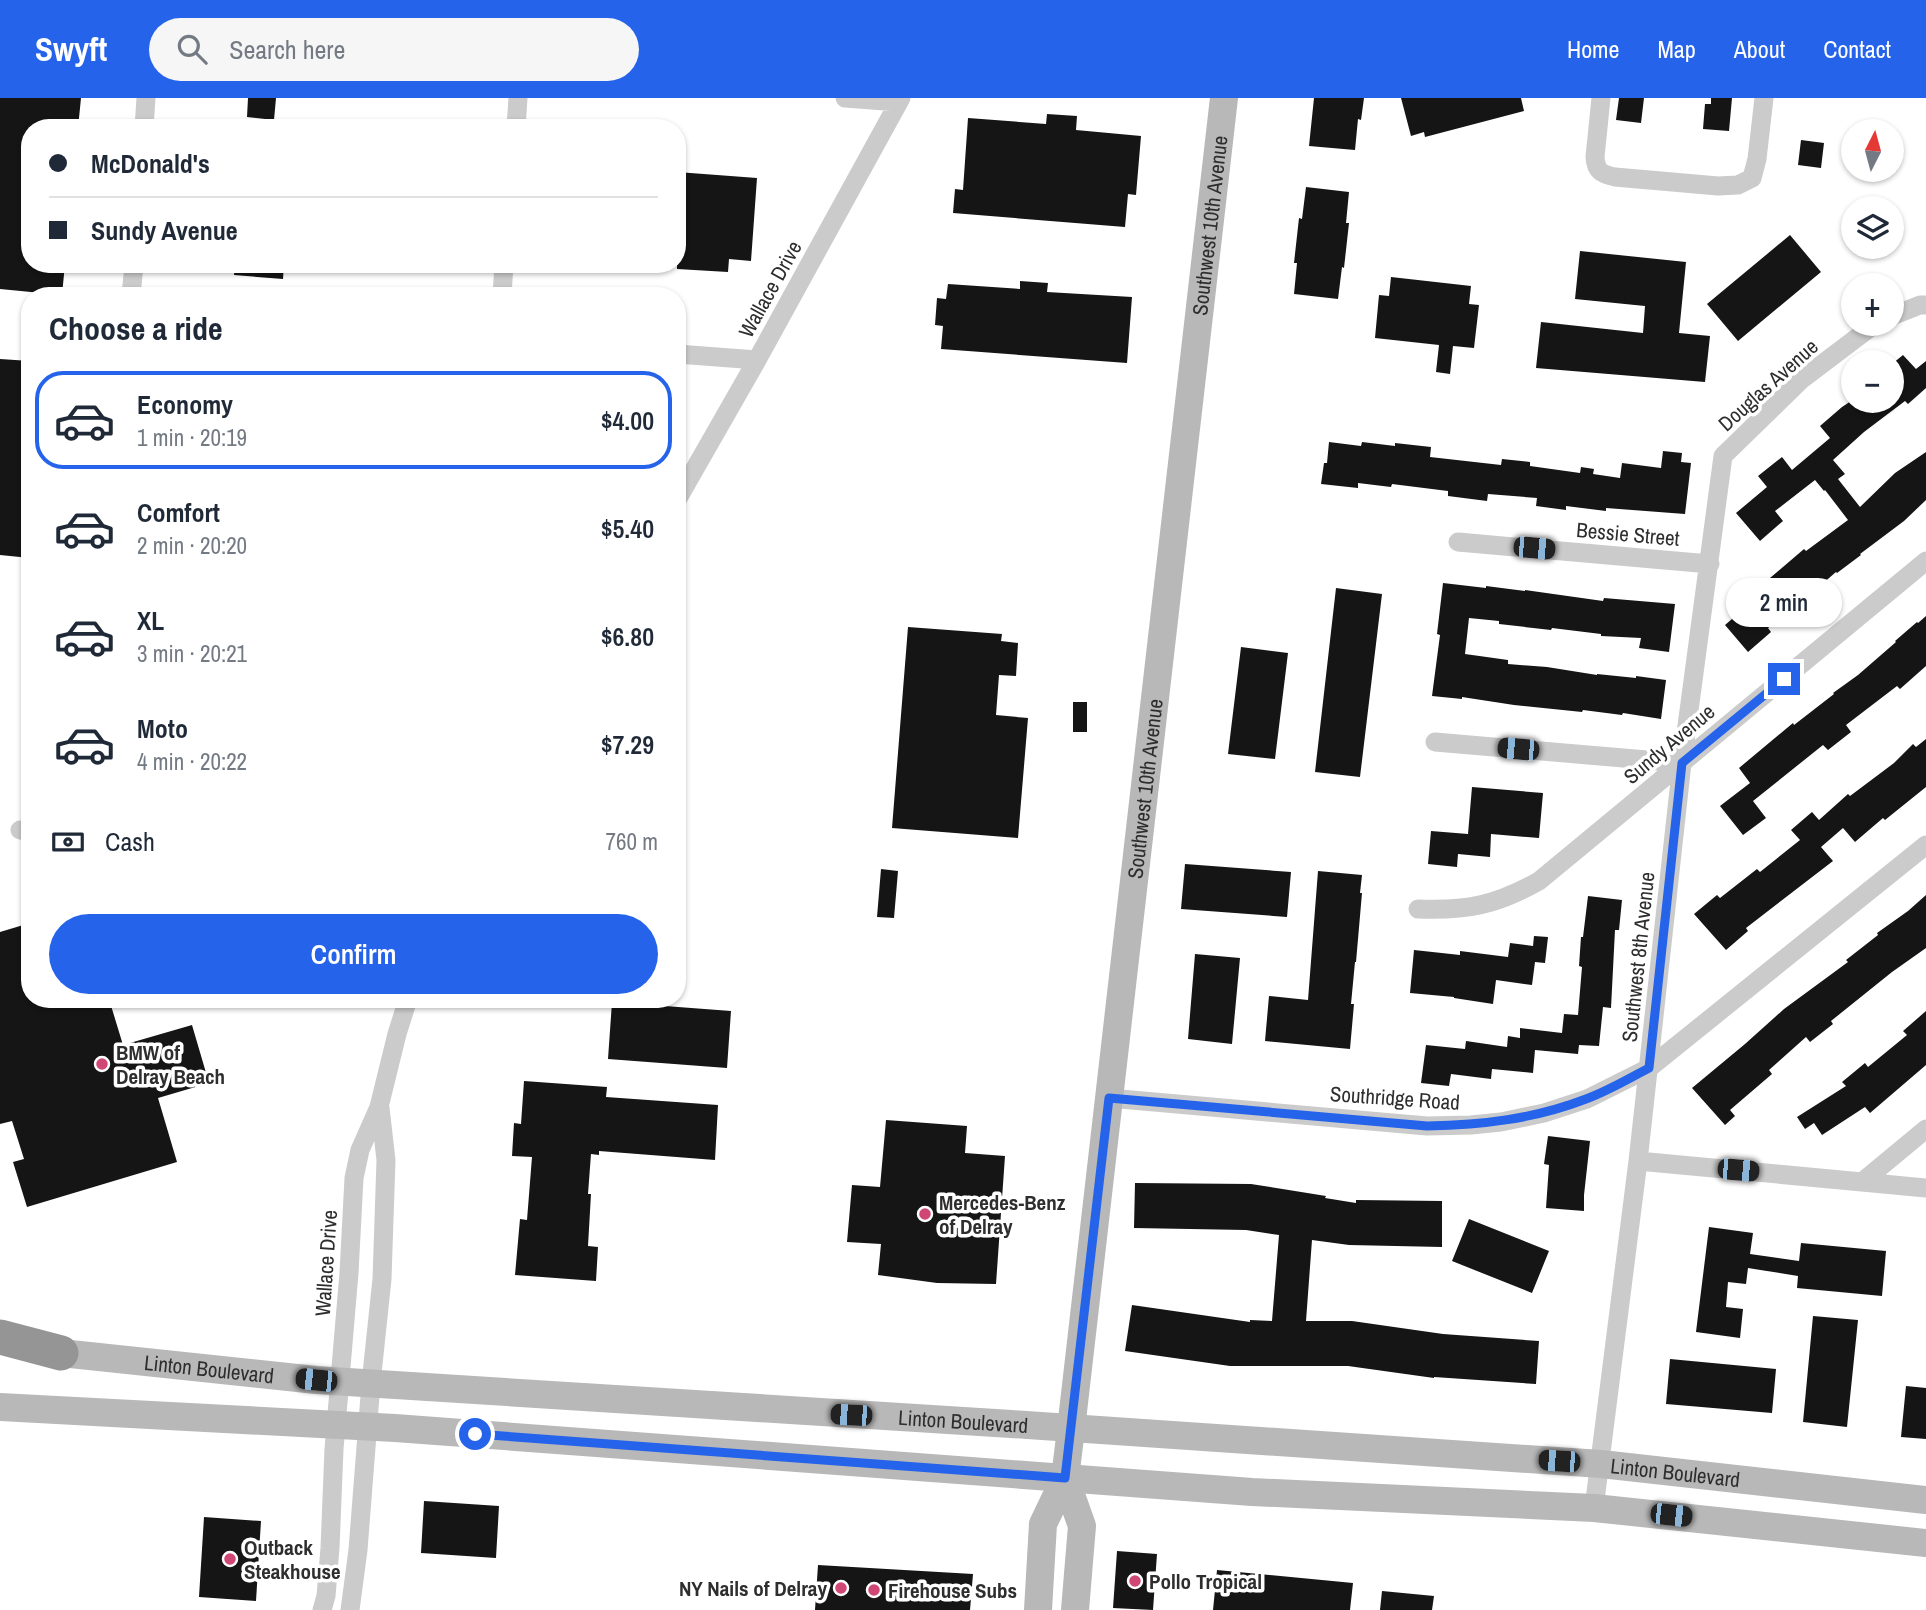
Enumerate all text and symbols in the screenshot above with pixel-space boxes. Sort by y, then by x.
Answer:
search box [149,18,639,81]
text: Swyft [35,27,107,71]
icon: search [173,30,211,68]
text: Search here [229,32,345,67]
text: Home [1567,33,1619,65]
text: Map [1657,33,1696,65]
text: About [1734,33,1785,65]
text: Contact [1823,33,1891,65]
north arrow [1841,119,1904,182]
map controls [1841,119,1904,413]
street label: Southwest 10th Avenue [1185,134,1234,317]
text: McDonald's [91,146,210,181]
button: layers [1841,196,1904,259]
text: Sundy Avenue [91,213,238,248]
street label: Wallace Drive [731,235,809,343]
button: + [1841,273,1904,336]
text: Choose a ride [49,307,223,350]
street label: Douglas Avenue [1712,332,1824,438]
button: − [1841,350,1904,413]
text: Economy [137,387,233,422]
icon: car [53,389,116,452]
text: $4.00 [601,403,654,438]
text: 1 min · 20:19 [137,422,247,453]
text: Comfort [137,495,220,530]
icon: car [53,497,116,560]
text: $5.40 [601,511,654,546]
street label: Bessie Street [1575,515,1681,553]
text: 2 min · 20:20 [137,530,247,561]
car [1513,536,1556,560]
callout: 2 min [1726,578,1842,626]
text: 2 min [1760,587,1808,618]
text: XL [137,603,164,638]
icon: car [53,605,116,668]
text: $6.80 [601,619,654,654]
text: 3 min · 20:21 [137,638,247,669]
route end [1768,663,1800,695]
street label: Southwest 10th Avenue [1120,697,1169,880]
street label: Sundy Avenue [1617,697,1721,791]
text: Moto [137,711,188,746]
icon: car [53,713,116,776]
text: $7.29 [601,727,654,762]
car [1497,737,1540,761]
text: 4 min · 20:22 [137,746,247,777]
icon: cash [49,823,87,861]
text: Cash [105,824,155,859]
text: 760 m [606,826,658,857]
street label: Southwest 8th Avenue [1615,870,1661,1044]
button: Confirm [49,914,658,994]
place label: BMW of Delray Beach [116,1038,225,1091]
marker: BMW of Delray Beach [94,1056,110,1072]
street label: Southridge Road [1329,1079,1461,1117]
car [1717,1158,1760,1182]
place label: Mercedes-Benz of Delray [939,1188,1066,1241]
marker: Mercedes-Benz of Delray [917,1206,933,1222]
street label: Wallace Drive [308,1209,344,1317]
street label: Linton Boulevard [143,1347,275,1390]
car [295,1367,338,1393]
street label: Linton Boulevard [897,1402,1029,1440]
car [830,1403,873,1427]
route start [459,1418,491,1450]
car [1538,1449,1581,1473]
street label: Linton Boulevard [1609,1451,1742,1494]
car [1650,1502,1693,1528]
place label: Outback Steakhouse [244,1533,341,1586]
marker: Outback Steakhouse [222,1551,238,1567]
place label: Pollo Tropical [1149,1567,1262,1596]
marker: Pollo Tropical [1127,1573,1143,1589]
place label: NY Nails of Delray [679,1574,827,1603]
place label: Firehouse Subs [888,1576,1017,1605]
marker: NY Nails of Delray [833,1580,849,1596]
marker: Firehouse Subs [866,1582,882,1598]

